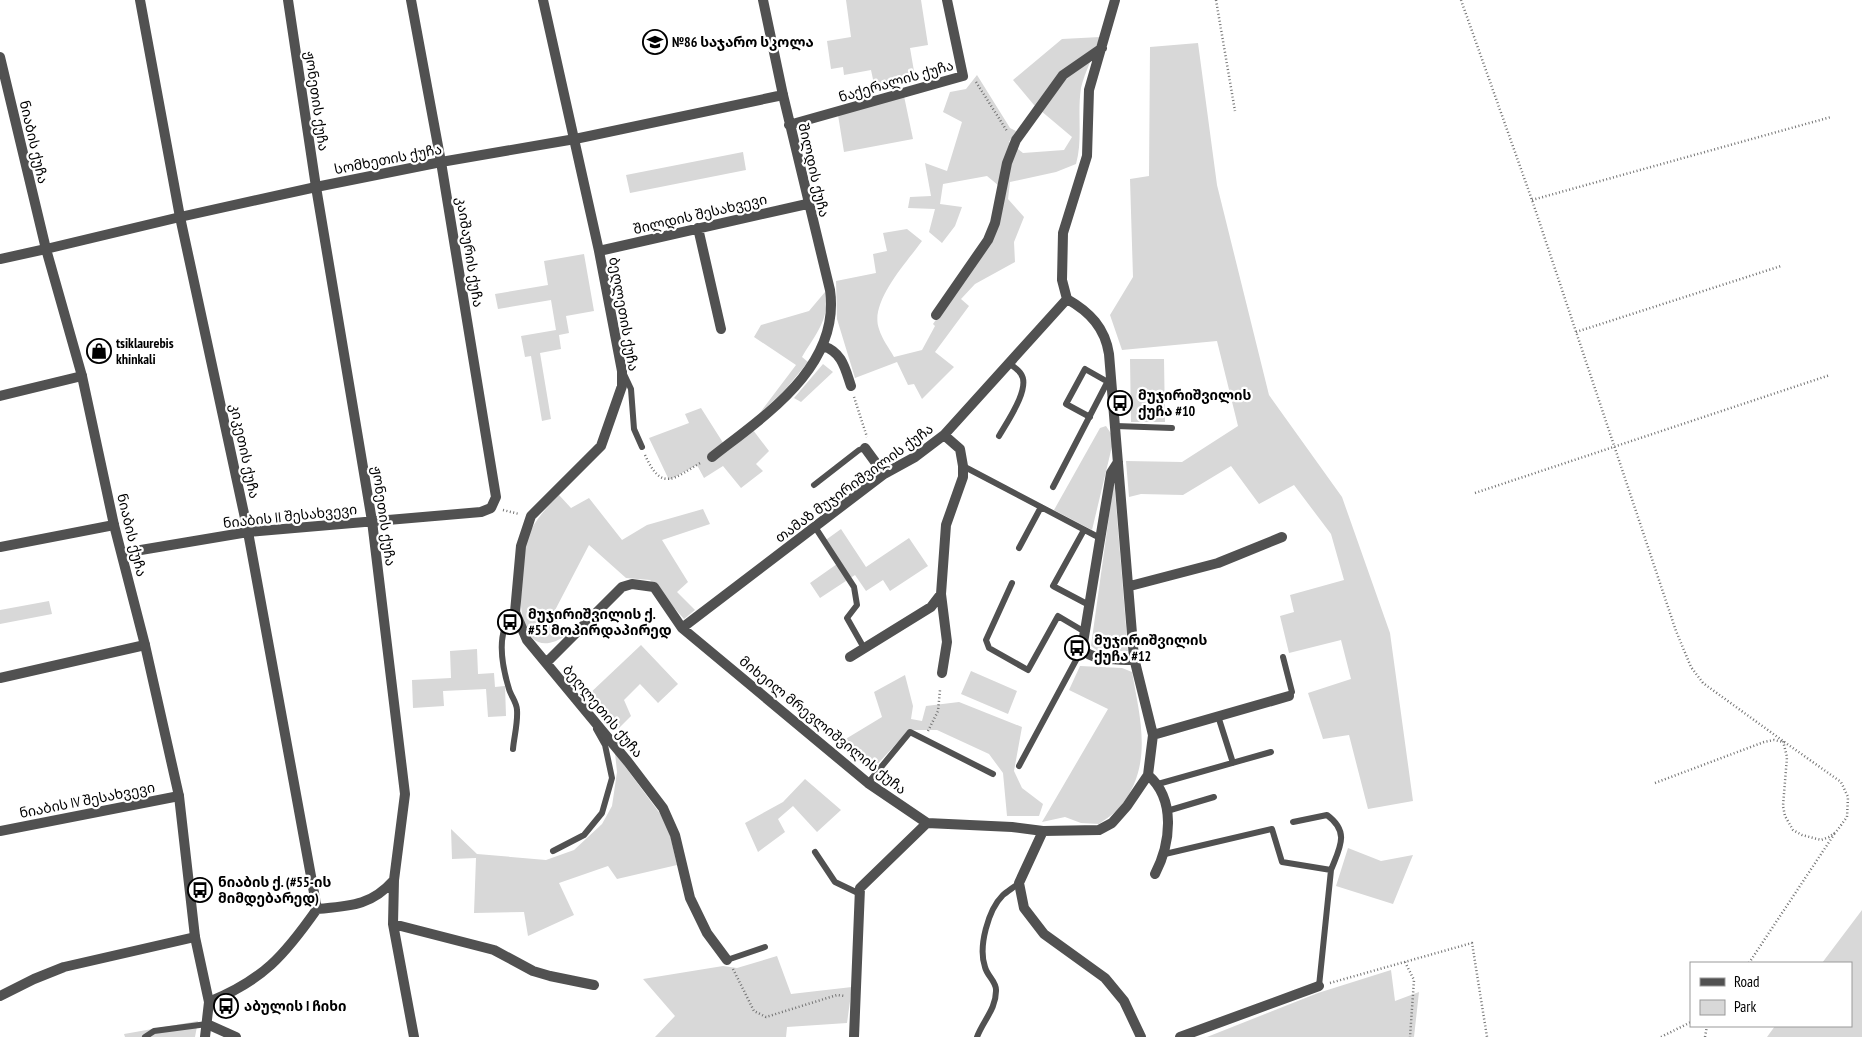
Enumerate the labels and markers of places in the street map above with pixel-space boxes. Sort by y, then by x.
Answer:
school or university icon: №86 საჯარო სკოლა [642,29,668,55]
place label: №86 საჯარო სკოლა [672,33,814,51]
place label: tsiklaurebis khinkali [116,334,174,368]
shop icon: tsiklaurebis khinkali [86,338,112,364]
place label: მუჯირიშვილის ქუჩა #10 [1138,386,1252,420]
bus stop icon: მუჯირიშვილის ქუჩა #10 [1107,390,1133,416]
place label: მუჯირიშვილის ქ. #55 მოპირდაპირედ [528,605,672,639]
bus stop icon: მუჯირიშვილის ქ. #55 მოპირდაპირედ [497,609,523,635]
place label: მუჯირიშვილის ქუჩა #12 [1094,631,1208,665]
bus stop icon: მუჯირიშვილის ქუჩა #12 [1064,635,1090,661]
place label: ნიაბის ქ. (#55-ის მიმდებარედ) [218,873,331,907]
bus stop icon: ნიაბის ქ. (#55-ის მიმდებარედ) [187,877,213,903]
bus stop icon: აბულის I ჩიხი [213,993,239,1019]
place label: აბულის I ჩიხი [244,997,346,1015]

